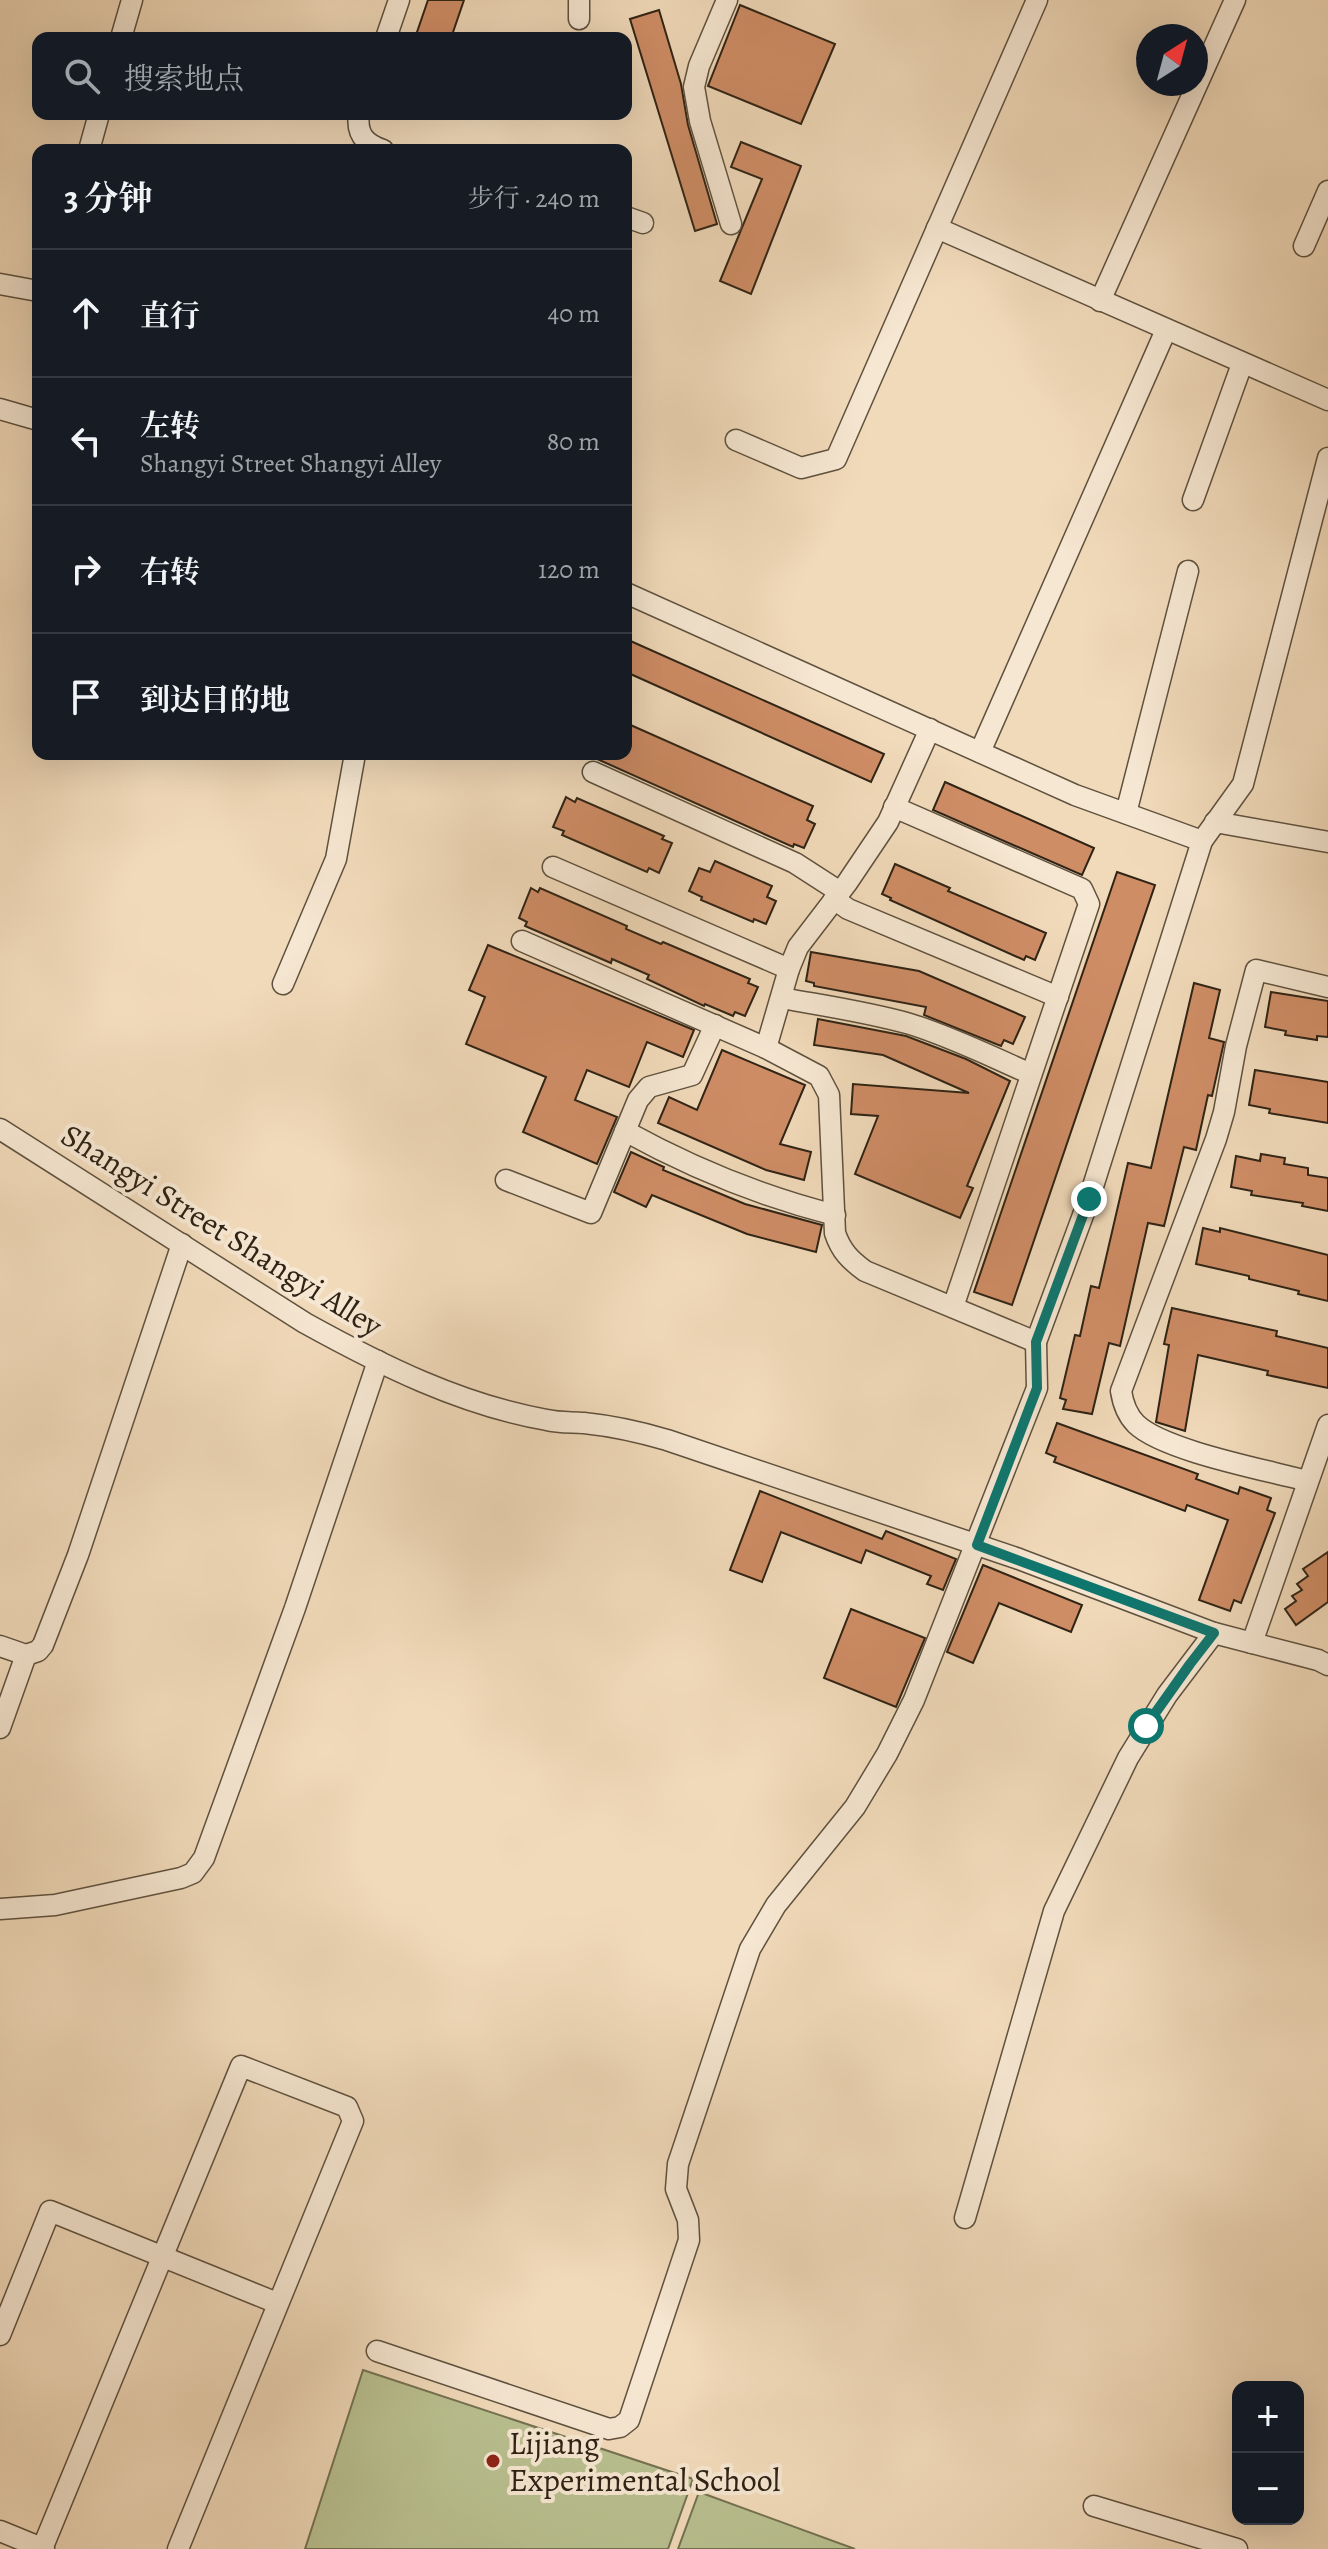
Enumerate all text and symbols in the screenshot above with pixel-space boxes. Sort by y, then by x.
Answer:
north arrow [1136,24,1208,96]
search box [32,32,632,120]
icon: search [60,54,104,98]
text: 搜索地点 [124,59,244,99]
text: 3 分钟 [64,175,153,222]
text: 步行 · 240 m [468,181,600,216]
icon: ahead [64,291,108,335]
text: 直行 [140,296,200,336]
text: 40 m [548,296,600,331]
text: 左转 [140,406,200,446]
icon: left [64,419,108,463]
text: 80 m [547,424,600,459]
text: Shangyi Street Shangyi Alley [140,446,441,481]
icon: right [64,547,108,591]
text: 右转 [140,552,200,592]
text: 120 m [538,552,600,587]
icon: arrive [64,675,108,719]
text: 到达目的地 [140,680,290,720]
street label: Shangyi Street Shangyi Alley [53,1113,392,1347]
route end [1071,1181,1107,1217]
route start [1128,1708,1164,1744]
map controls [1232,2381,1304,2525]
button: + [1232,2381,1304,2453]
place label: Lijiang Experimental School [509,2421,781,2502]
marker: Lijiang Experimental School [484,2452,502,2470]
button: − [1232,2453,1304,2525]

